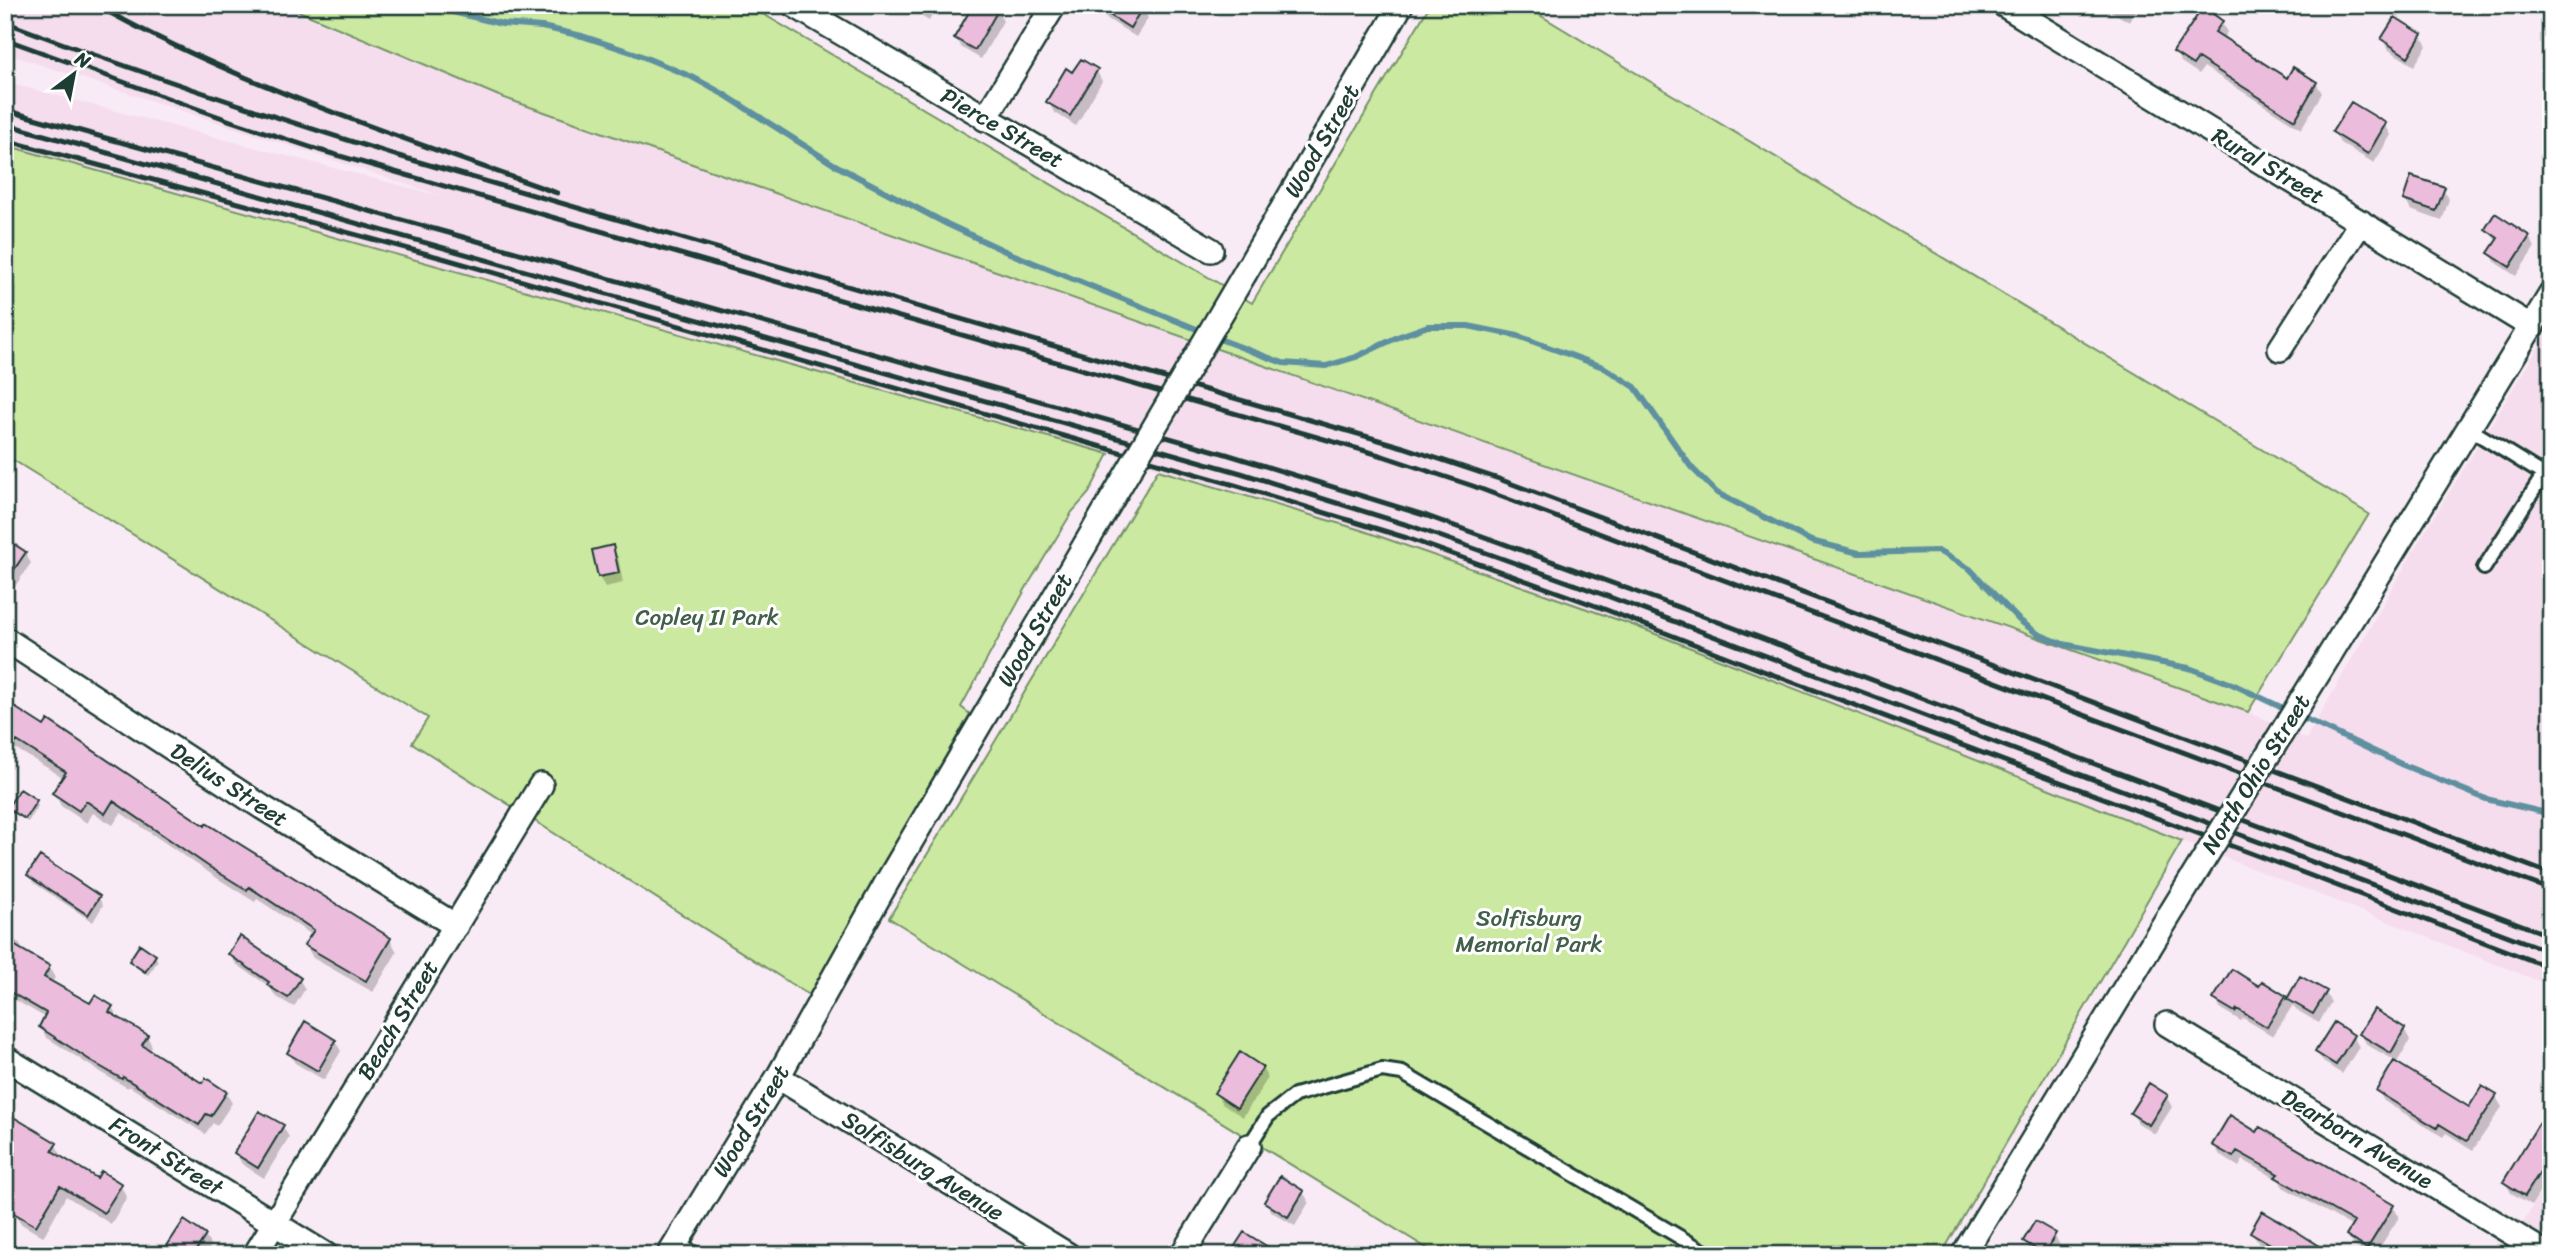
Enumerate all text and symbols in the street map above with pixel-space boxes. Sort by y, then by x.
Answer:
north arrow [38,38,108,108]
text: N [68,42,98,78]
street label: Pierce Street [932,76,1072,180]
street label: Wood Street [1273,76,1371,206]
street label: Rural Street [2203,116,2333,216]
street label: Wood Street [986,565,1084,695]
park label: Copley II Park [635,597,779,638]
street label: North Ohio Street [2190,686,2322,862]
street label: Delius Street [162,731,296,839]
park label: Solfisburg Memorial Park [1456,898,1602,965]
street label: Beach Street [346,952,450,1088]
street label: Wood Street [701,1056,801,1186]
street label: Dearborn Avenue [2273,1077,2441,1201]
street label: Solfisburg Avenue [834,1100,1013,1233]
street label: Front Street [101,1105,233,1208]

